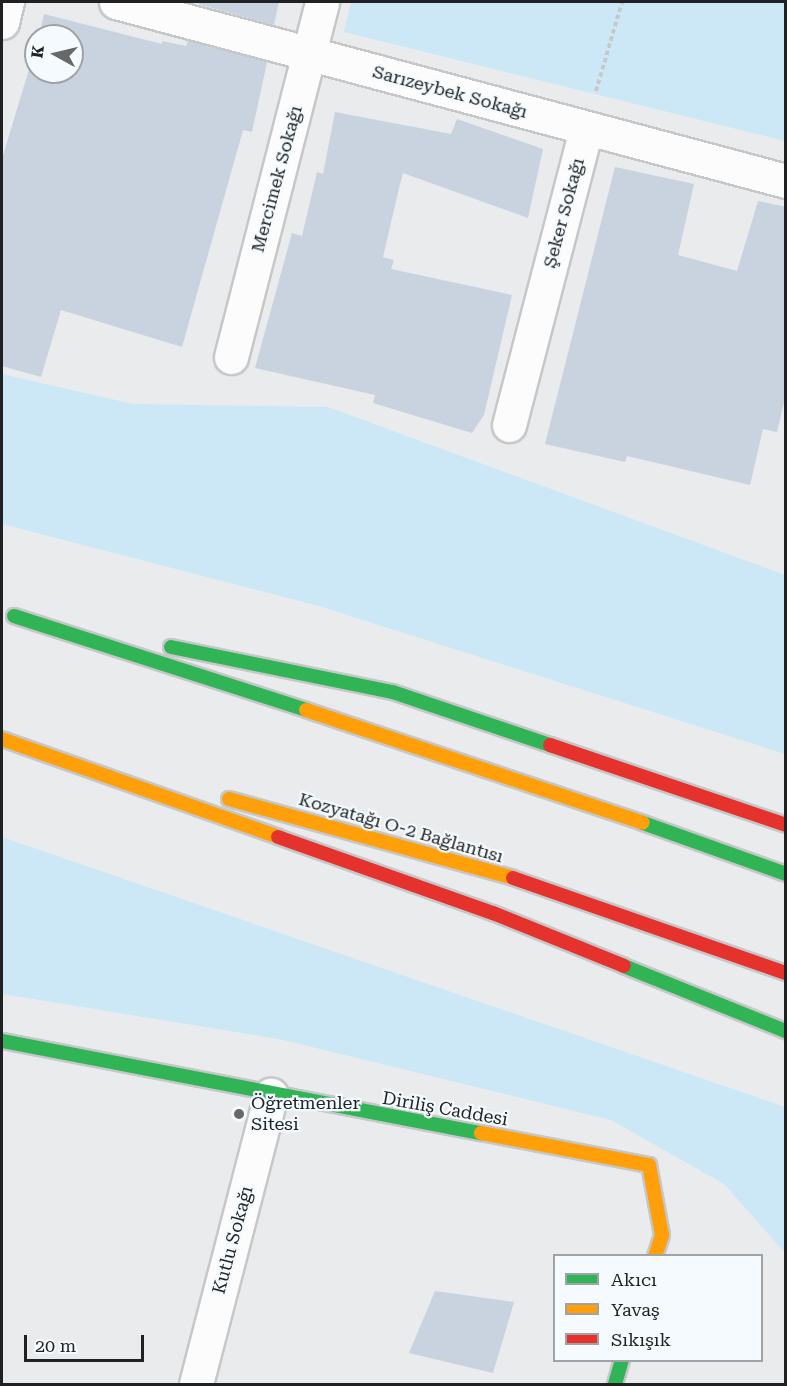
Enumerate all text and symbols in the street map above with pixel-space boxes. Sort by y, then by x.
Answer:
north arrow [24,24,84,84]
text: K [27,44,48,59]
street label: Sarızeybek Sokağı [370,61,530,123]
street label: Mercimek Sokağı [247,103,307,255]
street label: Şeker Sokağı [539,156,589,270]
street label: Kozyatağı O-2 Bağlantısı [296,788,506,868]
street label: Diriliş Caddesi [381,1087,509,1131]
place label: Öğretmenler Sitesi [251,1093,360,1136]
marker: Öğretmenler Sitesi [232,1107,246,1121]
street label: Kutlu Sokağı [208,1184,258,1296]
legend [553,1254,763,1362]
text: Akıcı [611,1269,657,1290]
text: Yavaş [611,1299,660,1320]
scale bar [27,1323,147,1361]
text: Sıkışık [611,1329,671,1350]
text: 20 m [35,1335,76,1356]

